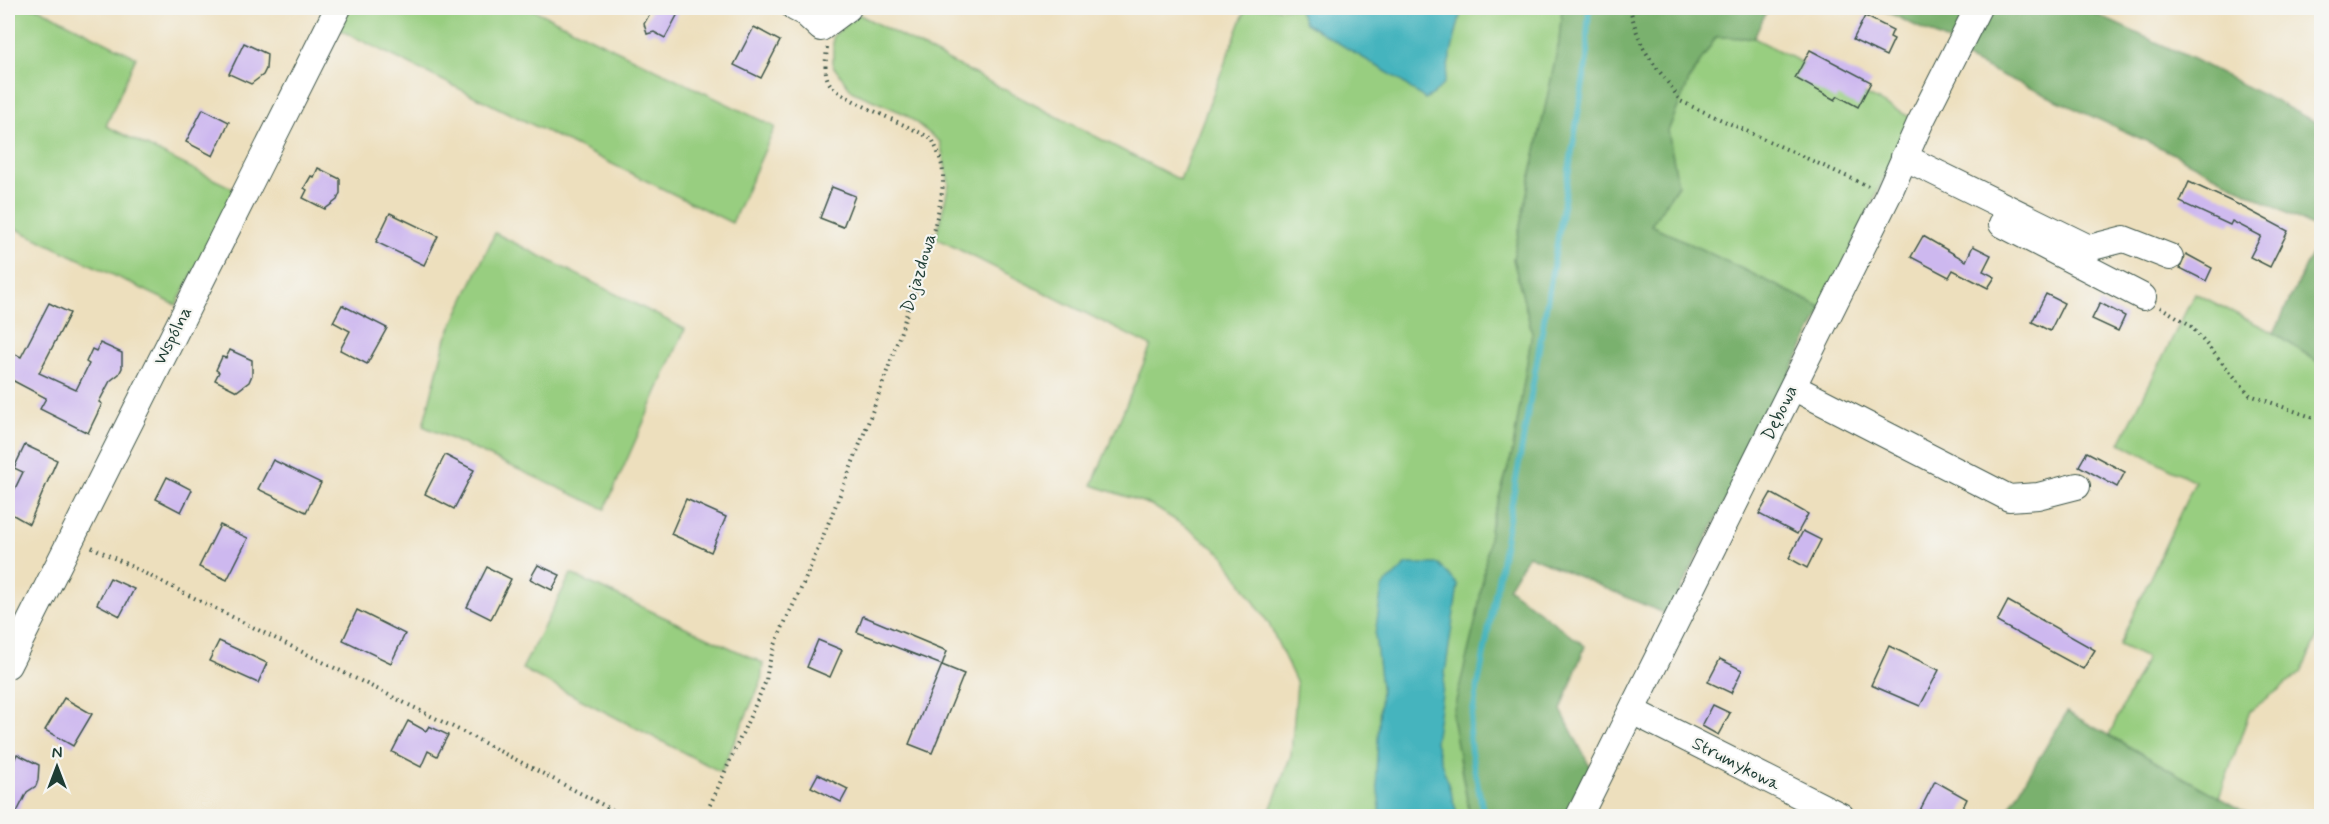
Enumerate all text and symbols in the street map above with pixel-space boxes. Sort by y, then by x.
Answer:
street label: Dojazdowa [896,231,942,315]
street label: Wspólna [148,302,198,370]
street label: Dębowa [1756,381,1804,445]
street label: Strumykowa [1688,732,1784,797]
north arrow [27,737,87,797]
text: N [52,743,62,764]

